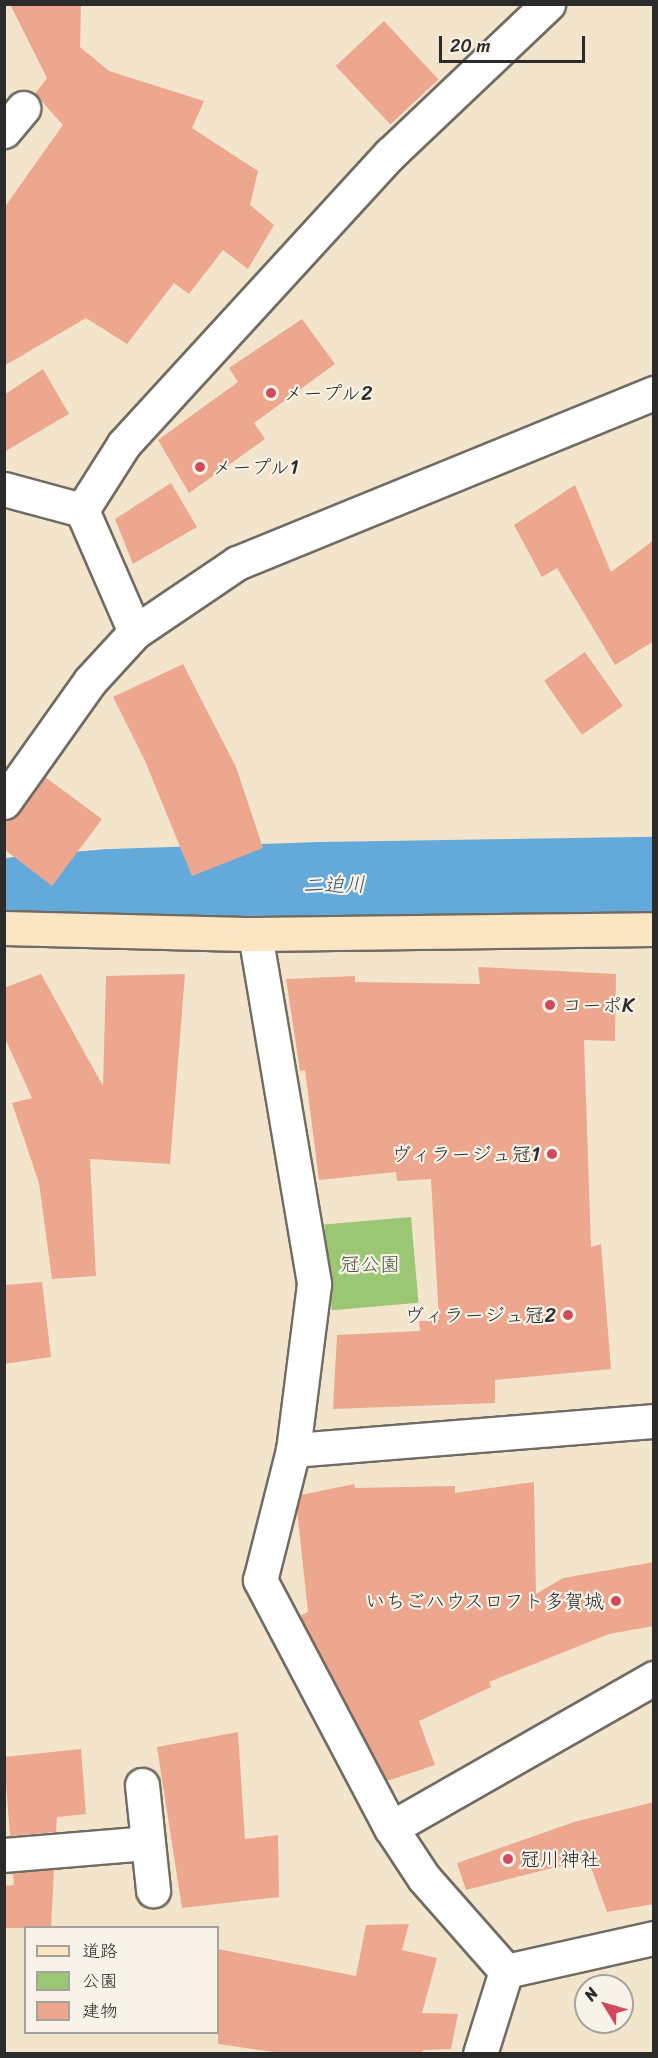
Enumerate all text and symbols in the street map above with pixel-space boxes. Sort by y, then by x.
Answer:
scale bar [442,24,588,62]
text: 20 m [450,30,490,62]
place label: メープル2 [283,381,375,405]
marker: メープル2 [264,386,278,400]
place label: メープル1 [212,455,301,479]
marker: メープル1 [193,460,207,474]
water label: 二迫川 [302,872,366,898]
place label: コーポK [562,993,634,1017]
marker: コーポK [543,998,557,1012]
place label: ヴィラージュ冠1 [391,1142,540,1166]
marker: ヴィラージュ冠1 [545,1147,559,1161]
park label: 冠公園 [340,1252,400,1276]
place label: ヴィラージュ冠2 [404,1303,556,1327]
marker: ヴィラージュ冠2 [561,1308,575,1322]
place label: いちごハウスロフト多賀城 [364,1589,604,1613]
marker: いちごハウスロフト多賀城 [609,1594,623,1608]
place label: 冠川神社 [520,1847,600,1871]
marker: 冠川神社 [501,1852,515,1866]
legend [24,1926,219,2034]
text: 道路 [82,1935,118,1967]
text: 公園 [82,1965,118,1997]
north arrow [574,1974,634,2034]
text: N [576,1981,606,2007]
text: 建物 [82,1995,118,2027]

